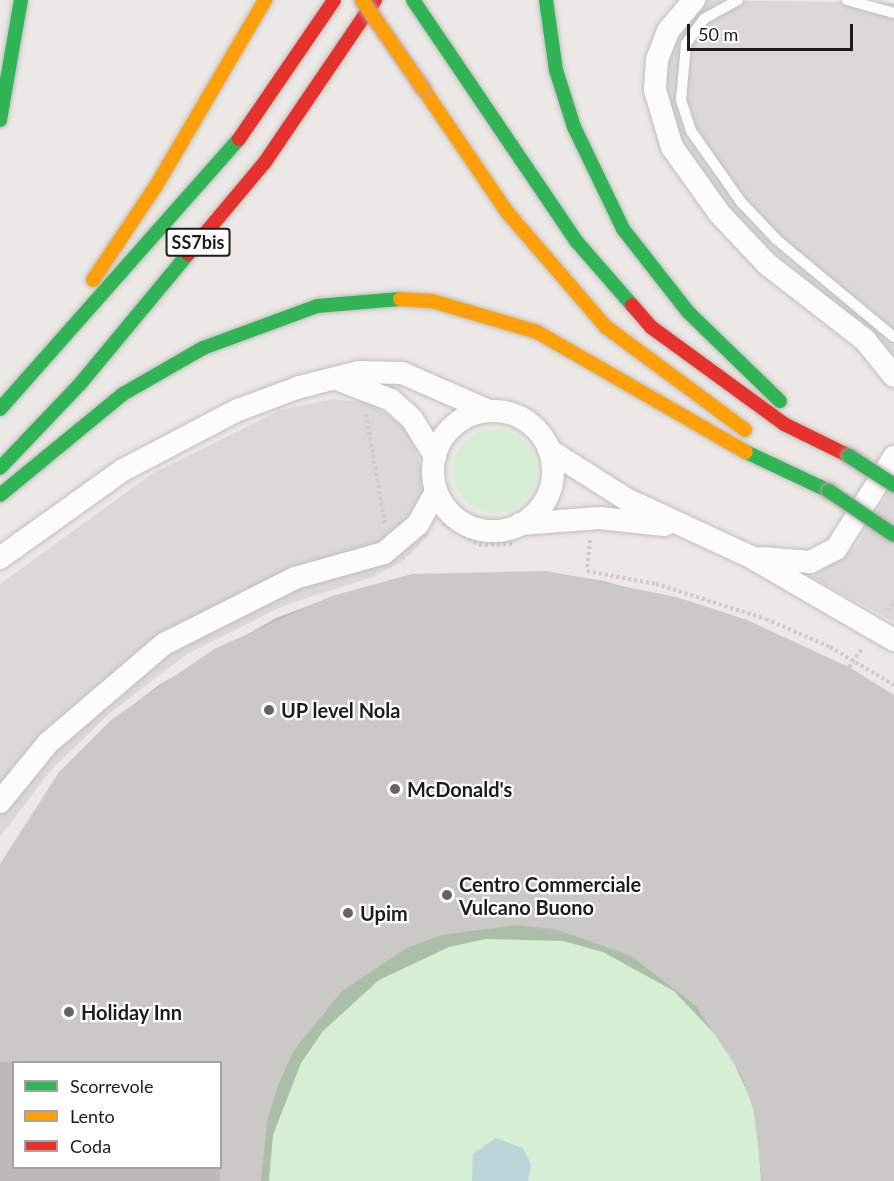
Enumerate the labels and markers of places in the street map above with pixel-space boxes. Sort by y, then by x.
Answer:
place label: UP level Nola [281,698,401,722]
marker: UP level Nola [262,703,276,717]
place label: McDonald's [407,777,512,801]
marker: McDonald's [388,782,402,796]
place label: Centro Commerciale Vulcano Buono [459,872,641,919]
marker: Centro Commerciale Vulcano Buono [440,888,454,902]
place label: Upim [360,901,408,925]
marker: Upim [341,906,355,920]
place label: Holiday Inn [81,1000,183,1024]
marker: Holiday Inn [62,1005,76,1019]

